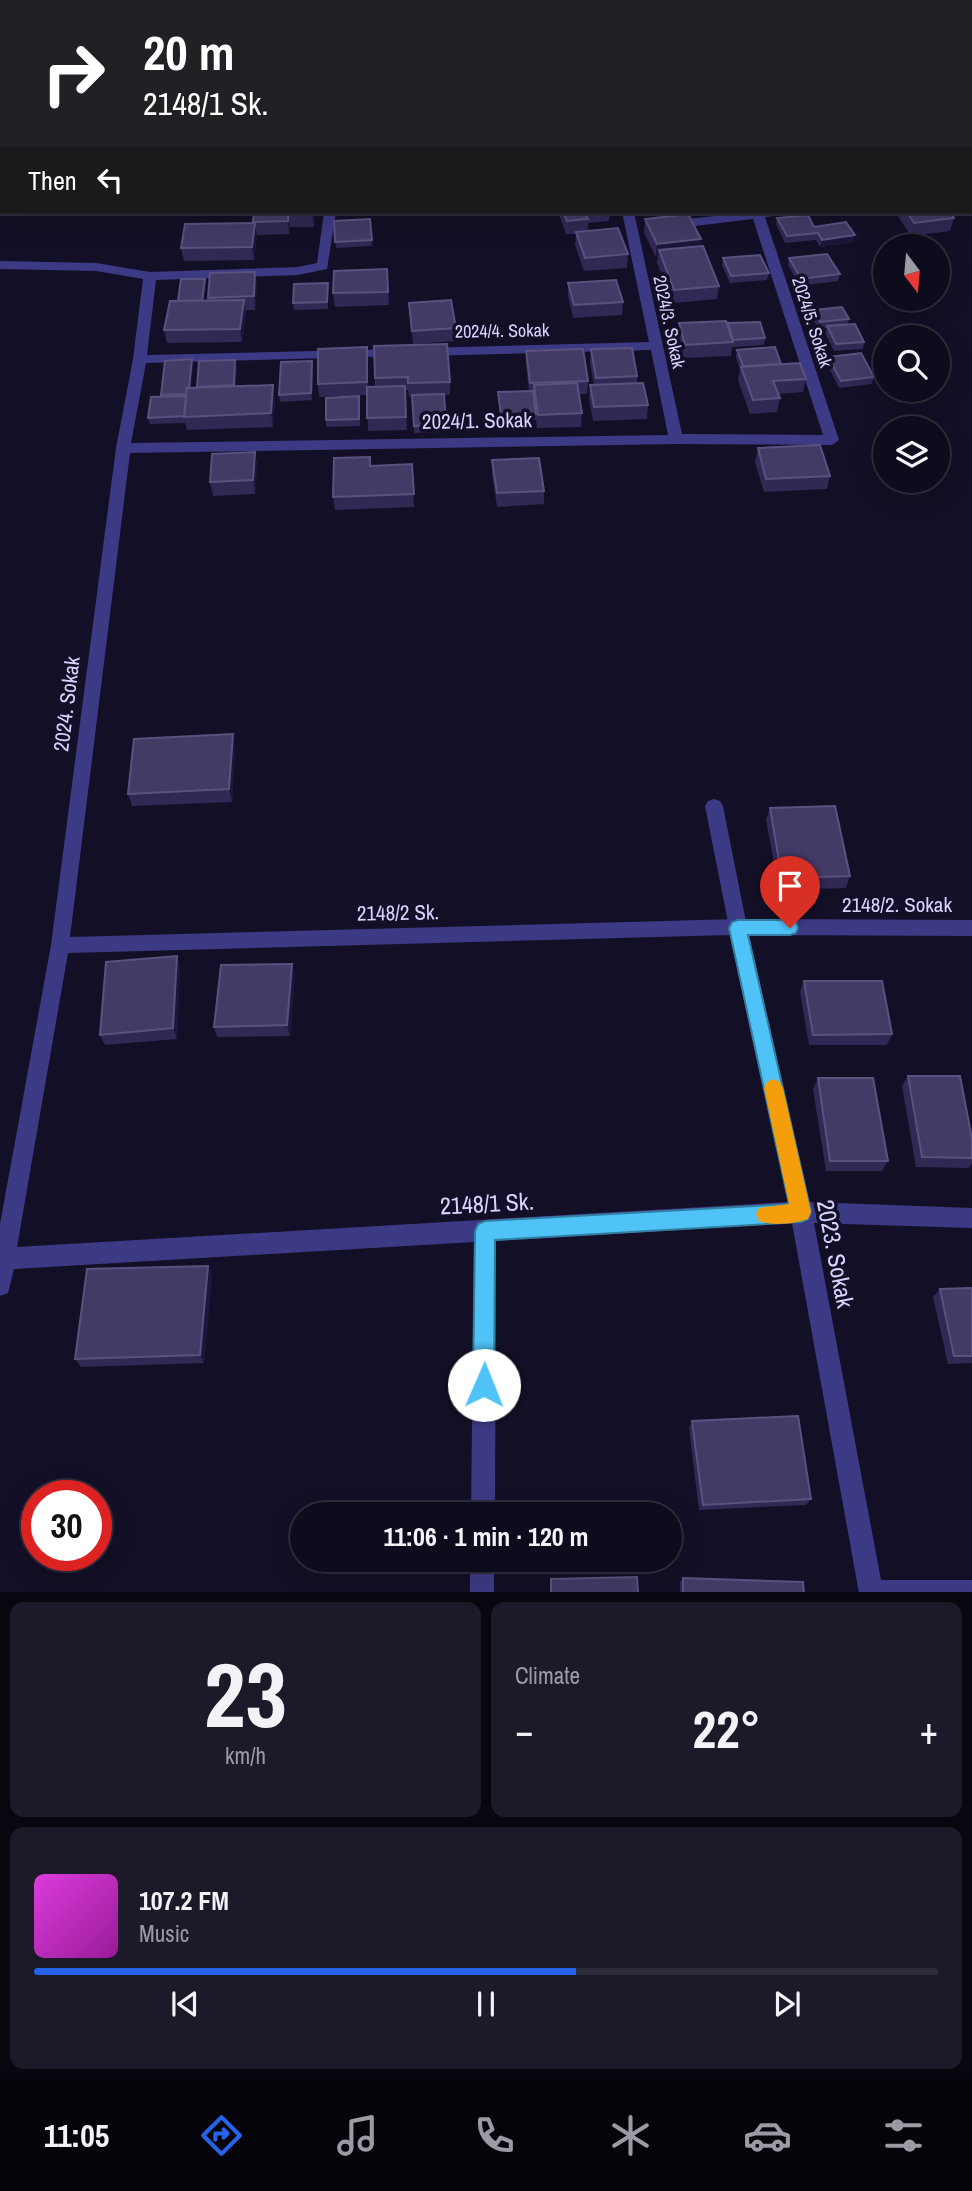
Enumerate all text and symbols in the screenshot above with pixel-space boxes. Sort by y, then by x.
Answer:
text: 20 m [143,19,235,85]
icon: right [28,28,119,119]
text: 2148/1 Sk. [143,82,268,125]
icon: left [91,161,129,199]
text: Then [28,163,77,198]
north arrow [873,234,950,312]
map controls [873,234,950,493]
street label: 2024/3. Sokak [647,273,692,371]
street label: 2024/5. Sokak [786,273,839,371]
street label: 2024/4. Sokak [455,317,550,344]
button: search [873,325,950,402]
street label: 2024/1. Sokak [422,405,533,436]
button: layers [873,416,950,493]
street label: 2024. Sokak [46,654,87,753]
pin [760,856,820,928]
icon: arrive [771,867,809,905]
street label: 2148/2. Sokak [842,890,952,919]
street label: 2148/2 Sk. [357,897,439,928]
street label: 2148/1 Sk. [439,1185,535,1221]
street label: 2023. Sokak [810,1197,862,1311]
position arrow [447,1348,521,1422]
speed limit sign: 30 [21,1480,112,1571]
text: 11:06 · 1 min · 120 m [383,1519,589,1554]
text: 23 [204,1633,287,1755]
text: Climate [515,1660,580,1691]
text: 22° [692,1694,761,1764]
text: − [515,1705,533,1756]
text: + [920,1705,938,1756]
text: km/h [225,1740,266,1771]
text: 107.2 FM [139,1883,229,1918]
text: Music [139,1918,189,1949]
icon: previous [166,1985,204,2023]
icon: pause [467,1985,505,2023]
icon: next [768,1985,806,2023]
icon: directions [197,2111,246,2160]
icon: music [333,2111,382,2160]
icon: phone [470,2111,519,2160]
icon: climate [606,2111,655,2160]
icon: car [743,2111,792,2160]
icon: filters [879,2111,928,2160]
text: 11:05 [44,2114,109,2157]

